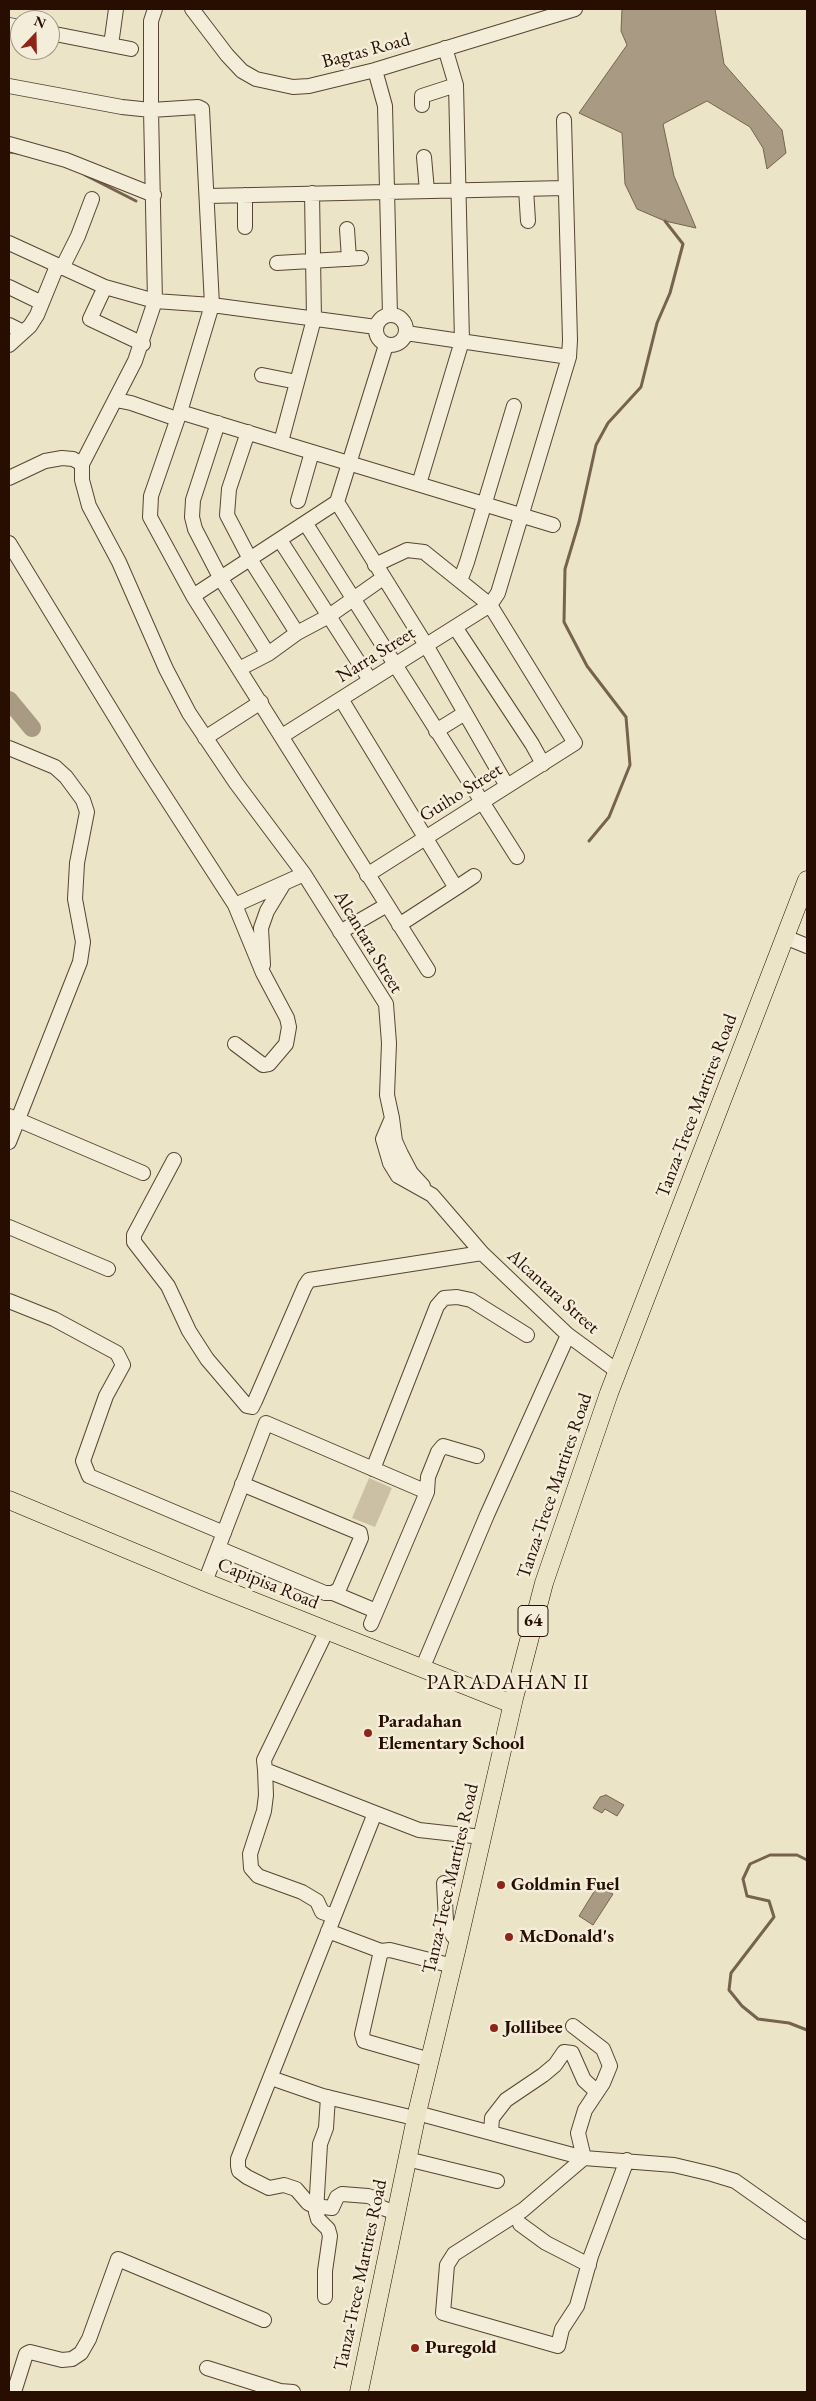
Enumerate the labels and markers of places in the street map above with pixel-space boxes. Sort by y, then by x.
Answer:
place label: Paradahan Elementary School [378,1711,525,1755]
marker: Paradahan Elementary School [362,1727,374,1739]
place label: Goldmin Fuel [511,1874,620,1896]
marker: Goldmin Fuel [495,1879,507,1891]
place label: McDonald's [519,1926,614,1948]
marker: McDonald's [503,1931,515,1943]
place label: Jollibee [504,2017,563,2039]
marker: Jollibee [488,2022,500,2034]
place label: Puregold [425,2337,497,2359]
marker: Puregold [409,2342,421,2354]

